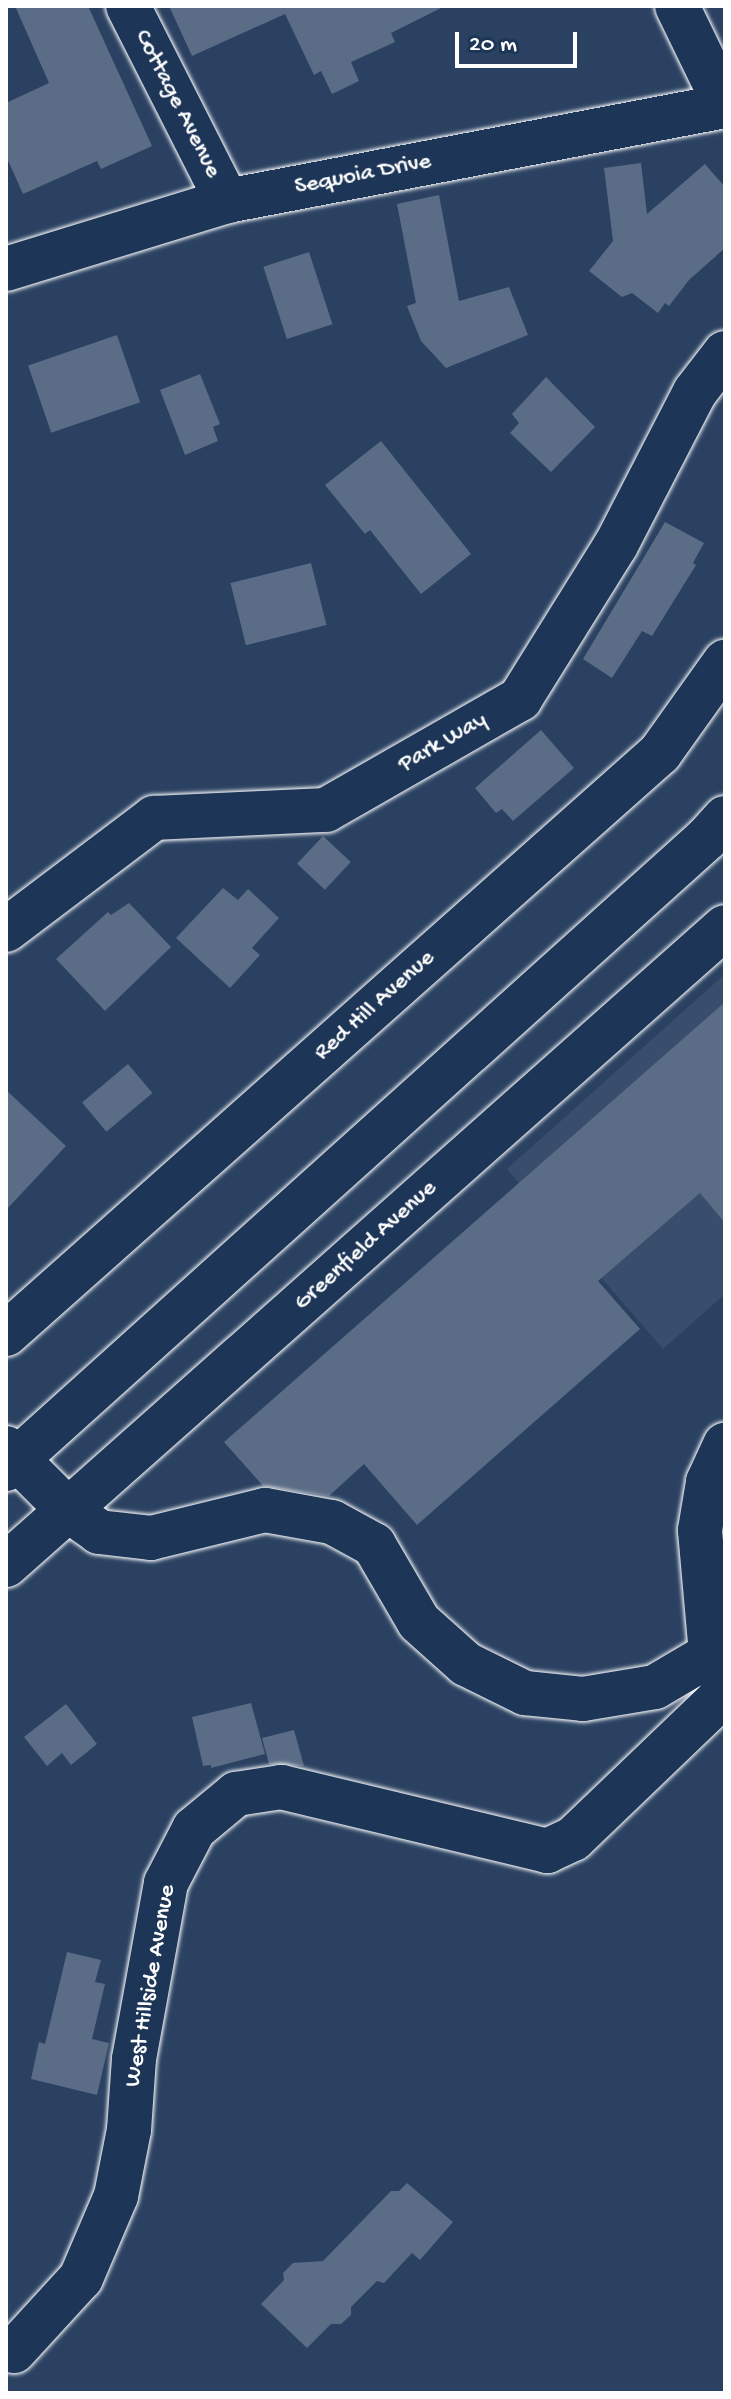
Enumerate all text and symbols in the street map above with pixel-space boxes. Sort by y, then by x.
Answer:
scale bar [459,16,581,66]
street label: Cottage Avenue [127,25,227,183]
text: 20 m [469,31,517,60]
street label: Sequoia Drive [292,148,434,202]
street label: Park Way [394,706,492,780]
street label: Red Hill Avenue [309,944,441,1068]
street label: Greenfield Avenue [289,1174,443,1318]
street label: West Hillside Avenue [119,1883,183,2089]

